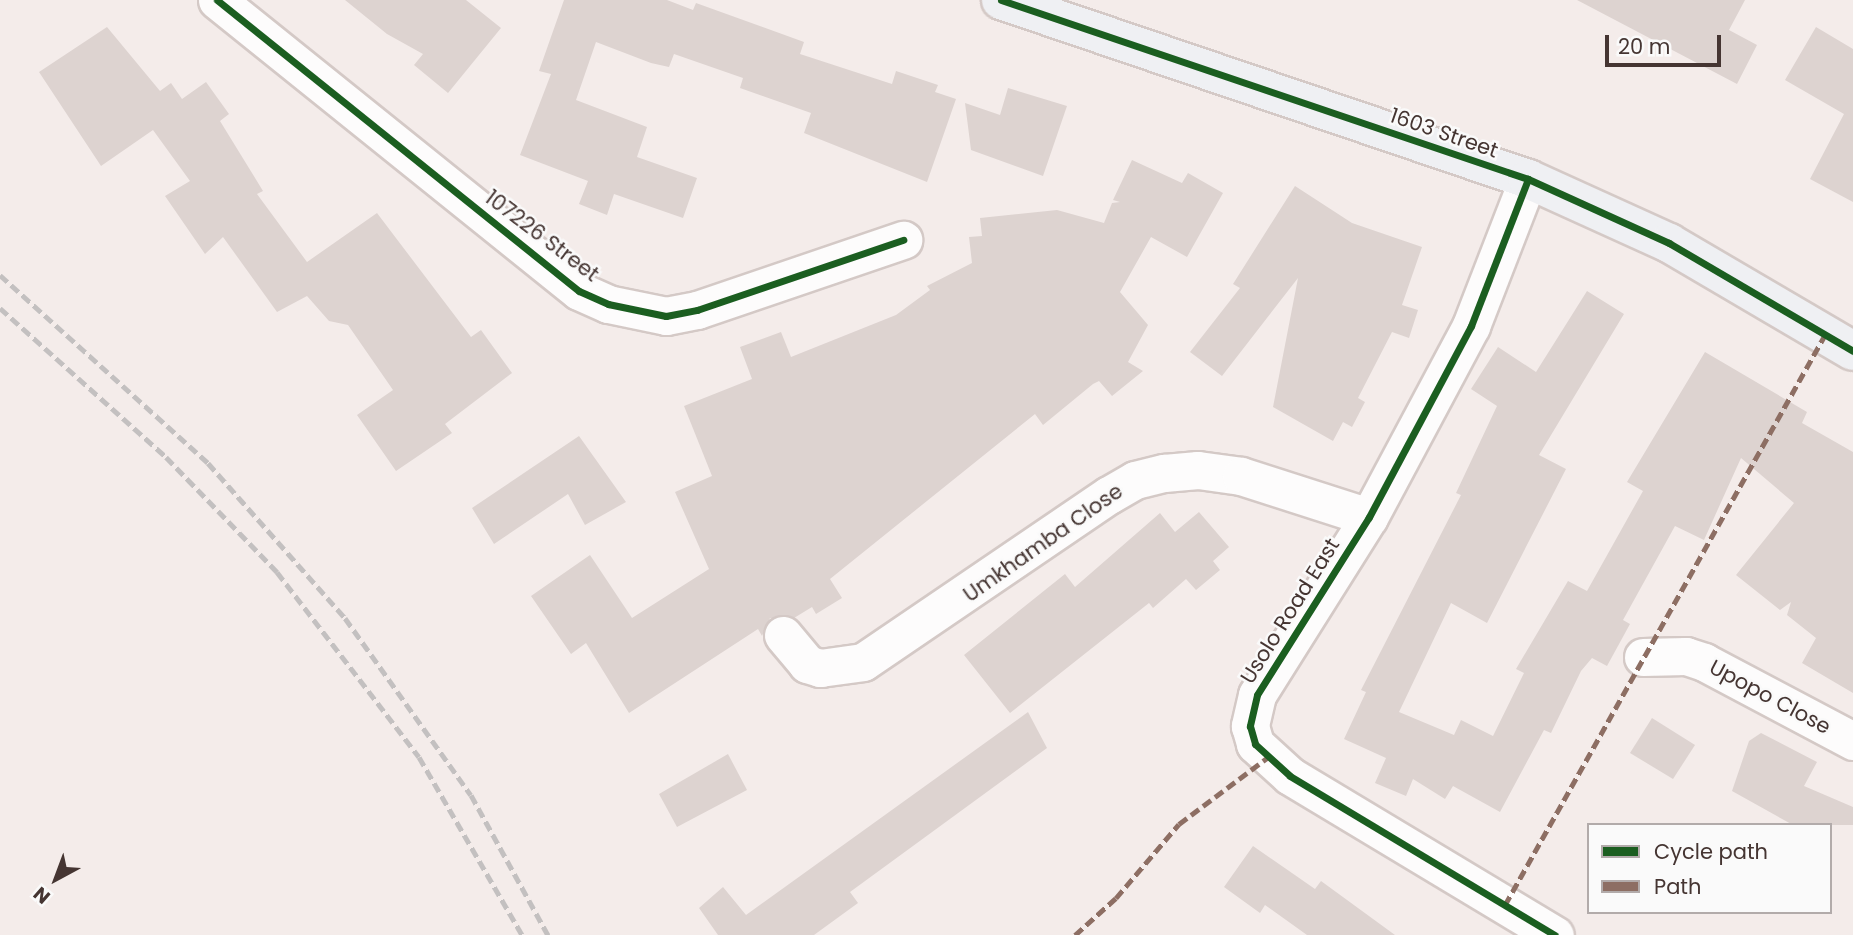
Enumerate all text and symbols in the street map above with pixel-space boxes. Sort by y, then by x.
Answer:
scale bar [1608,21,1724,65]
text: 20 m [1618,32,1671,61]
street label: 1603 Street [1387,103,1501,163]
street label: 107226 Street [480,185,604,287]
street label: Umkhamba Close [958,479,1128,607]
street label: Usolo Road East [1235,534,1345,688]
street label: Upopo Close [1705,654,1835,740]
legend [1587,823,1832,914]
text: Cycle path [1654,837,1768,866]
north arrow [21,844,91,914]
text: Path [1654,872,1701,901]
text: N [28,880,56,910]

